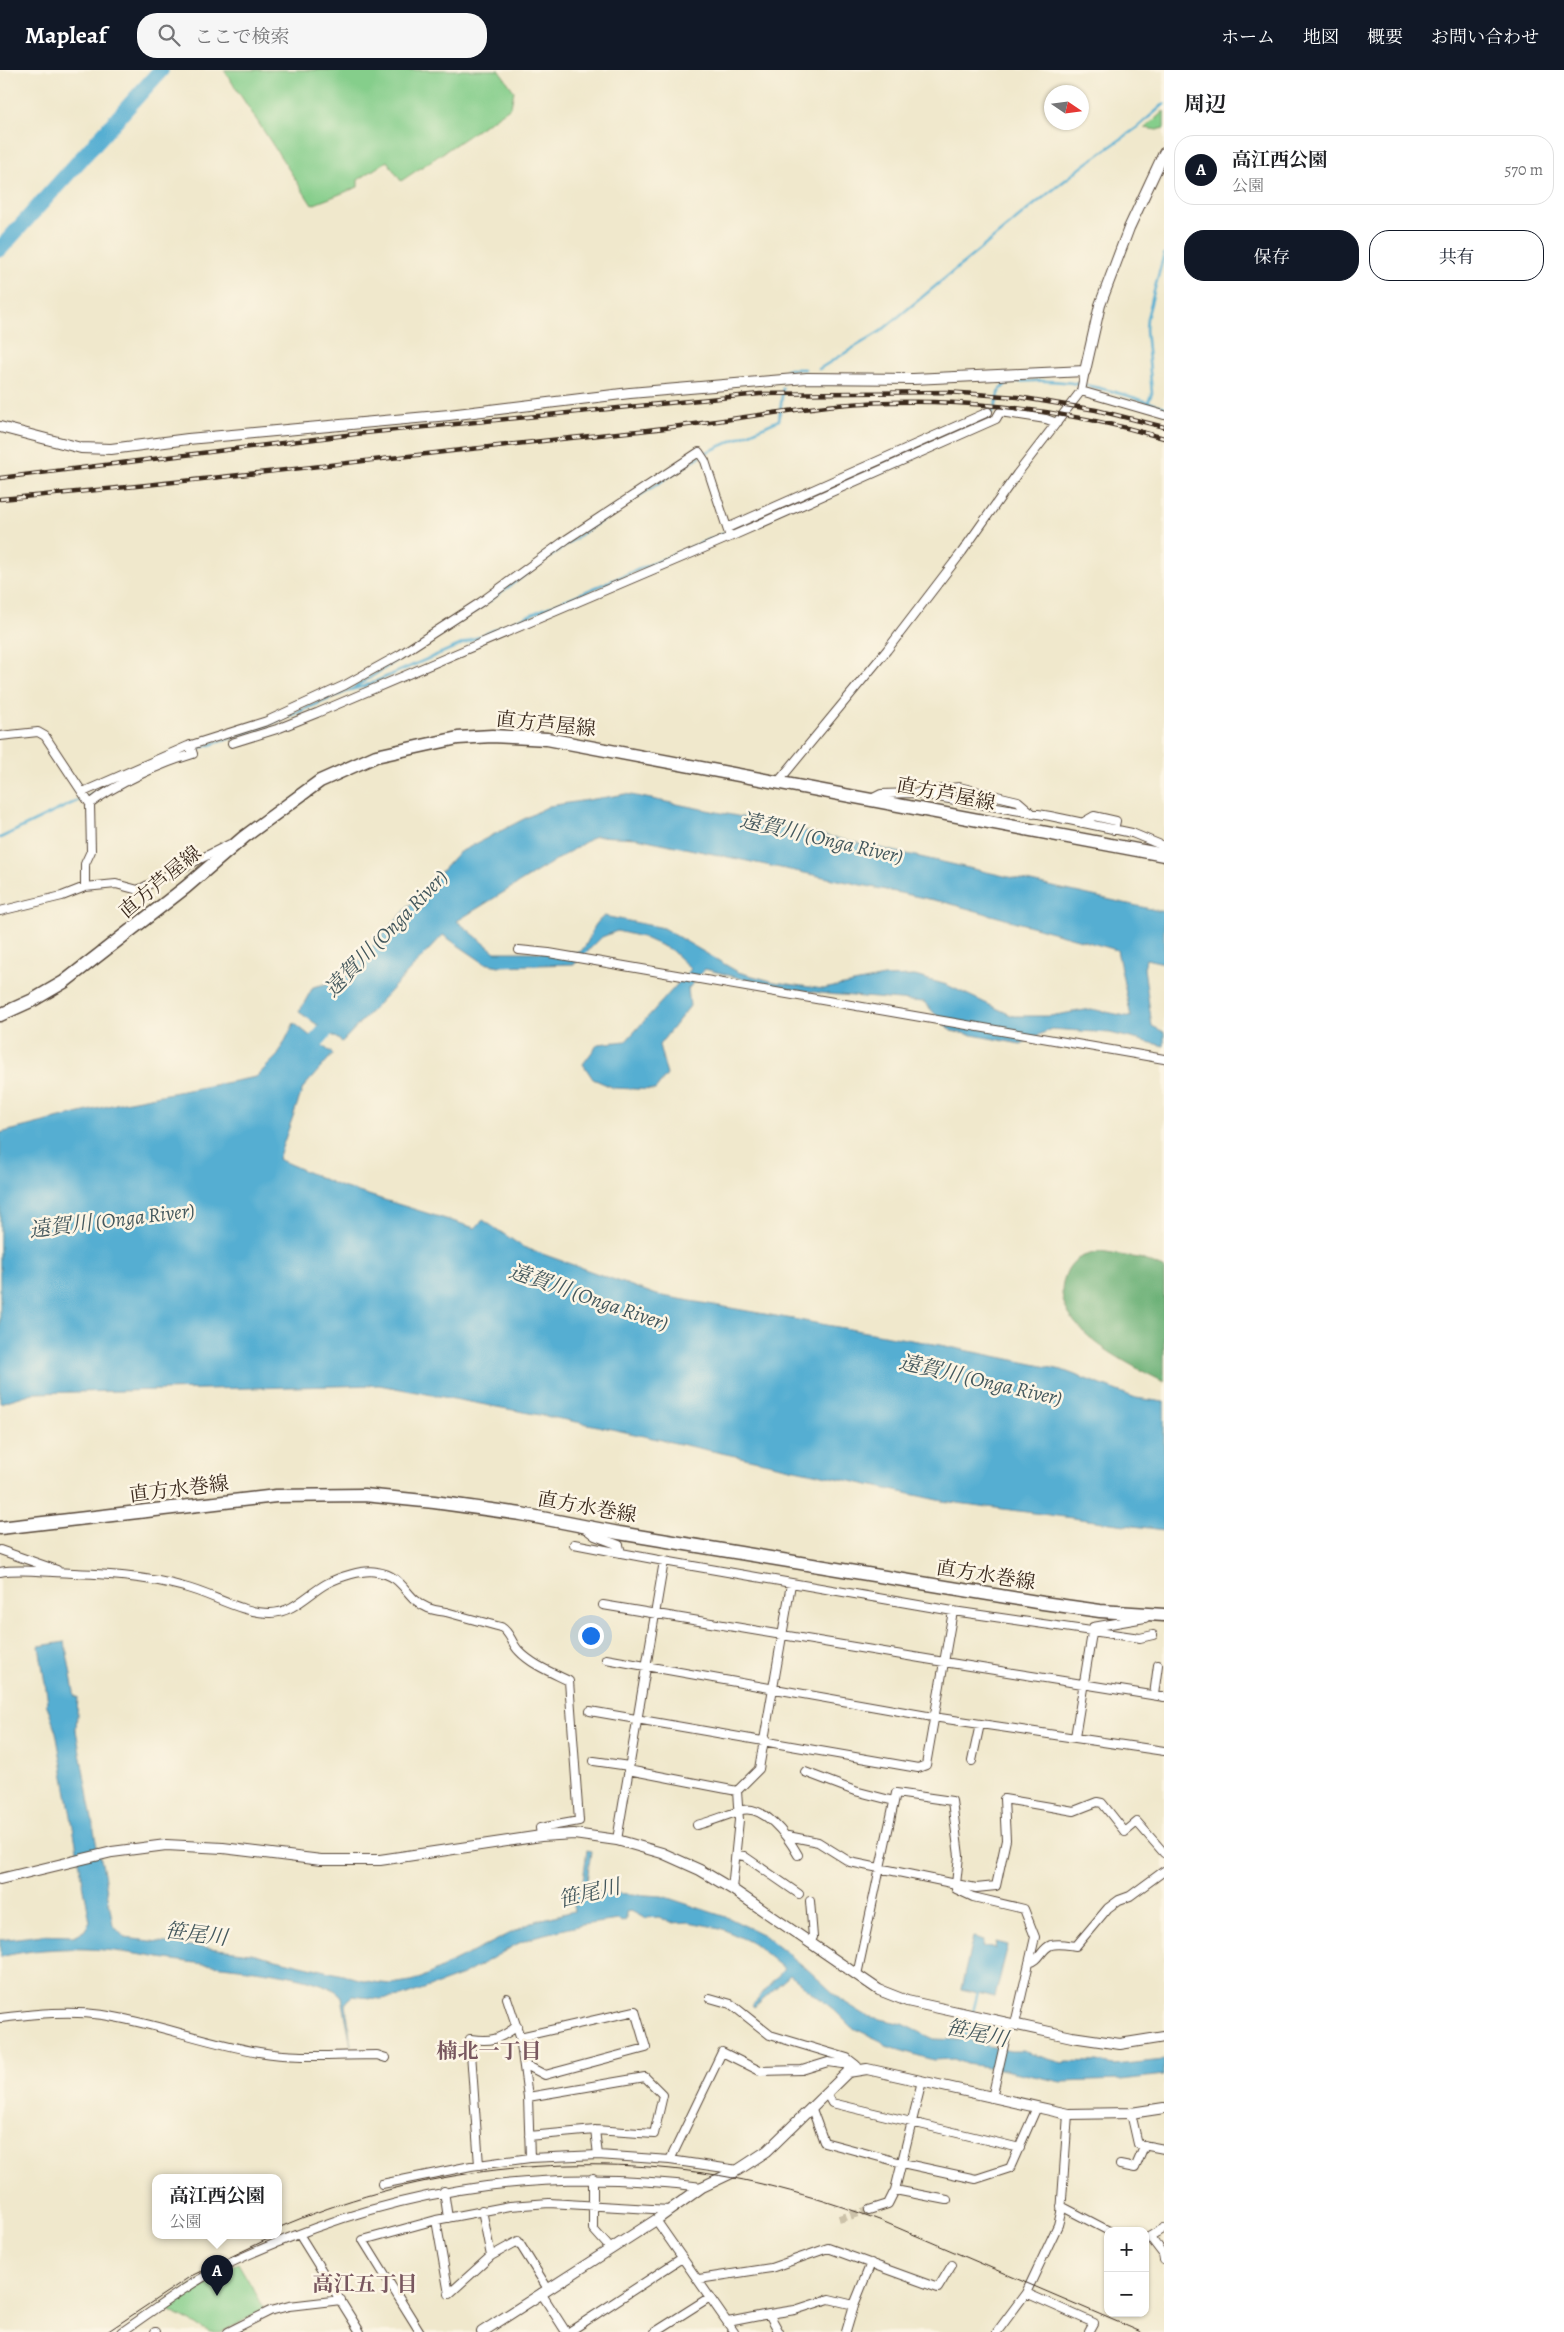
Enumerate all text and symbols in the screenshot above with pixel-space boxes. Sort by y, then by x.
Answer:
search box [137,13,487,58]
text: Mapleaf [25,19,107,51]
icon: search [155,21,183,49]
text: ここで検索 [195,24,290,50]
text: ホーム [1221,25,1275,49]
text: 地図 [1303,25,1339,49]
text: 概要 [1367,25,1403,49]
text: お問い合わせ [1431,25,1539,49]
north arrow [1044,85,1089,130]
text: 周辺 [1184,90,1226,118]
text: 高江西公園 [1232,147,1327,173]
text: A [1196,159,1206,181]
text: 570 m [1504,159,1543,181]
text: 公園 [1232,175,1264,197]
button: 保存 [1184,230,1359,281]
button: 共有 [1369,230,1544,281]
street label: 直方芦屋線 [495,705,597,743]
street label: 直方芦屋線 [894,771,998,817]
water label: 遠賀川 (Onga River) [737,806,907,870]
street label: 直方芦屋線 [113,840,207,924]
water label: 遠賀川 (Onga River) [318,863,454,1003]
water label: 遠賀川 (Onga River) [27,1196,197,1244]
water label: 遠賀川 (Onga River) [505,1257,673,1337]
water label: 遠賀川 (Onga River) [896,1348,1066,1412]
street label: 直方水巻線 [128,1470,230,1508]
street label: 直方水巻線 [535,1485,639,1529]
street label: 直方水巻線 [935,1554,1037,1596]
your location [578,1623,604,1649]
water label: 笹尾川 [555,1872,625,1914]
water label: 笹尾川 [163,1916,231,1952]
water label: 笹尾川 [943,2013,1013,2054]
district label: 楠北一丁目 [437,2037,542,2065]
popup [152,2174,282,2239]
text: 高江西公園 [169,2183,265,2209]
text: 公園 [169,2211,202,2233]
map controls [1104,2227,1149,2317]
button: + [1104,2227,1149,2272]
pin: A [201,2255,233,2296]
district label: 高江五丁目 [313,2270,418,2298]
button: − [1104,2272,1149,2317]

